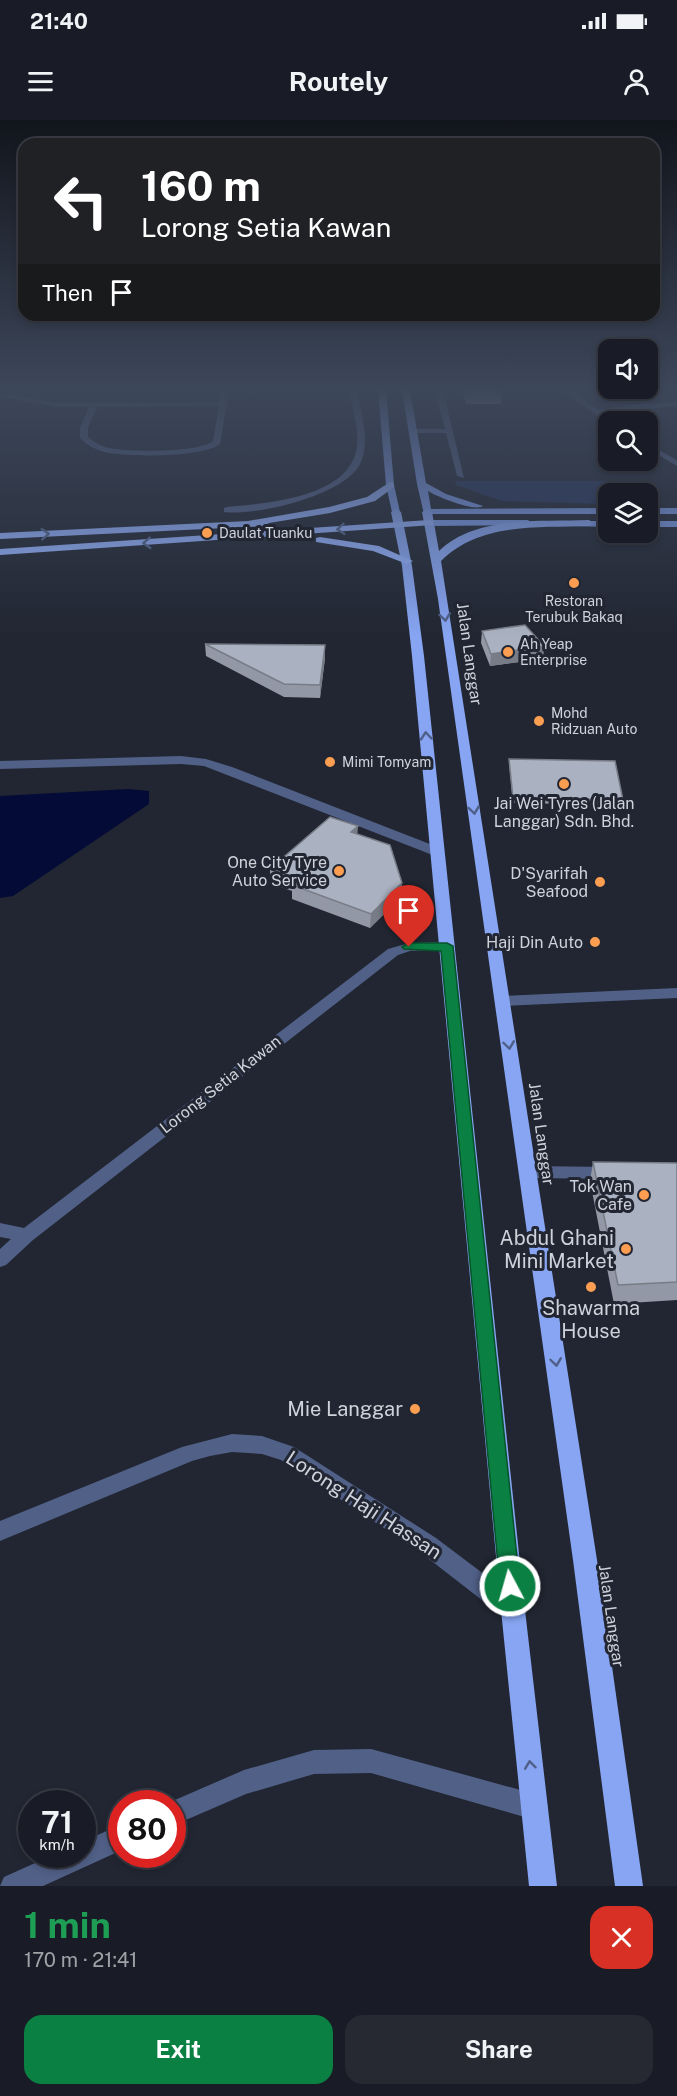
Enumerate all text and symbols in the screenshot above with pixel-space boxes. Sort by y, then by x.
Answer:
text: 21:40 [30,8,88,34]
icon: menu [24,65,57,98]
text: Routely [289,65,388,97]
icon: person [620,65,653,98]
text: 160 m [141,161,261,210]
icon: left [42,162,120,240]
text: Lorong Setia Kawan [141,211,391,243]
icon: arrive [105,276,138,309]
text: Then [42,280,93,306]
map controls [598,339,658,543]
button: sound [598,339,658,399]
button: search [598,411,658,471]
button: layers [598,483,658,543]
one-way arrow [337,522,346,535]
place label: Daulat Tuanku [219,525,312,541]
marker: Daulat Tuanku [200,526,214,540]
one-way arrow [41,527,50,540]
one-way arrow [142,536,151,549]
marker: Restoran Terubuk Bakaq [567,576,581,590]
place label: Restoran Terubuk Bakaq [525,593,623,625]
street label: Jalan Langgar [453,602,486,707]
one-way arrow [439,613,451,622]
place label: Ah Yeap Enterprise [520,636,587,668]
marker: Ah Yeap Enterprise [501,645,515,659]
place label: Mohd Ridzuan Auto [551,705,637,737]
marker: Mohd Ridzuan Auto [532,714,546,728]
one-way arrow [420,731,433,740]
place label: Mimi Tomyam [342,754,431,770]
marker: Mimi Tomyam [323,755,337,769]
marker: Jai Wei Tyres (Jalan Langgar) Sdn. Bhd. [557,777,571,791]
place label: Jai Wei Tyres (Jalan Langgar) Sdn. Bhd. [493,794,635,831]
one-way arrow [467,806,479,815]
place label: One City Tyre Auto Service [227,853,327,890]
marker: One City Tyre Auto Service [332,864,346,878]
place label: D'Syarifah Seafood [510,864,588,901]
marker: D'Syarifah Seafood [593,875,607,889]
pin [383,885,434,947]
icon: arrive [392,894,425,927]
place label: Haji Din Auto [486,933,583,952]
marker: Haji Din Auto [588,935,602,949]
street label: Lorong Setia Kawan [156,1031,285,1138]
one-way arrow [502,1040,514,1049]
street label: Jalan Langgar [525,1082,558,1187]
place label: Tok Wan Cafe [569,1177,632,1214]
marker: Tok Wan Cafe [637,1188,651,1202]
place label: Abdul Ghani Mini Market [500,1226,614,1273]
marker: Abdul Ghani Mini Market [619,1242,633,1256]
marker: Shawarma House [584,1280,598,1294]
place label: Shawarma House [542,1296,640,1343]
one-way arrow [549,1358,561,1367]
place label: Mie Langgar [287,1397,403,1421]
marker: Mie Langgar [408,1402,422,1416]
street label: Lorong Haji Hassan [282,1446,446,1564]
position arrow [478,1554,542,1618]
street label: Jalan Langgar [595,1564,628,1669]
one-way arrow [525,1761,537,1770]
speed limit sign: 80 [108,1790,186,1868]
text: 71 [41,1804,73,1840]
text: km/h [39,1836,75,1853]
text: 1 min [24,1904,111,1946]
button: close [590,1906,653,1969]
text: 170 m · 21:41 [24,1948,137,1972]
button: Exit [24,2015,333,2084]
button: Share [345,2015,653,2084]

